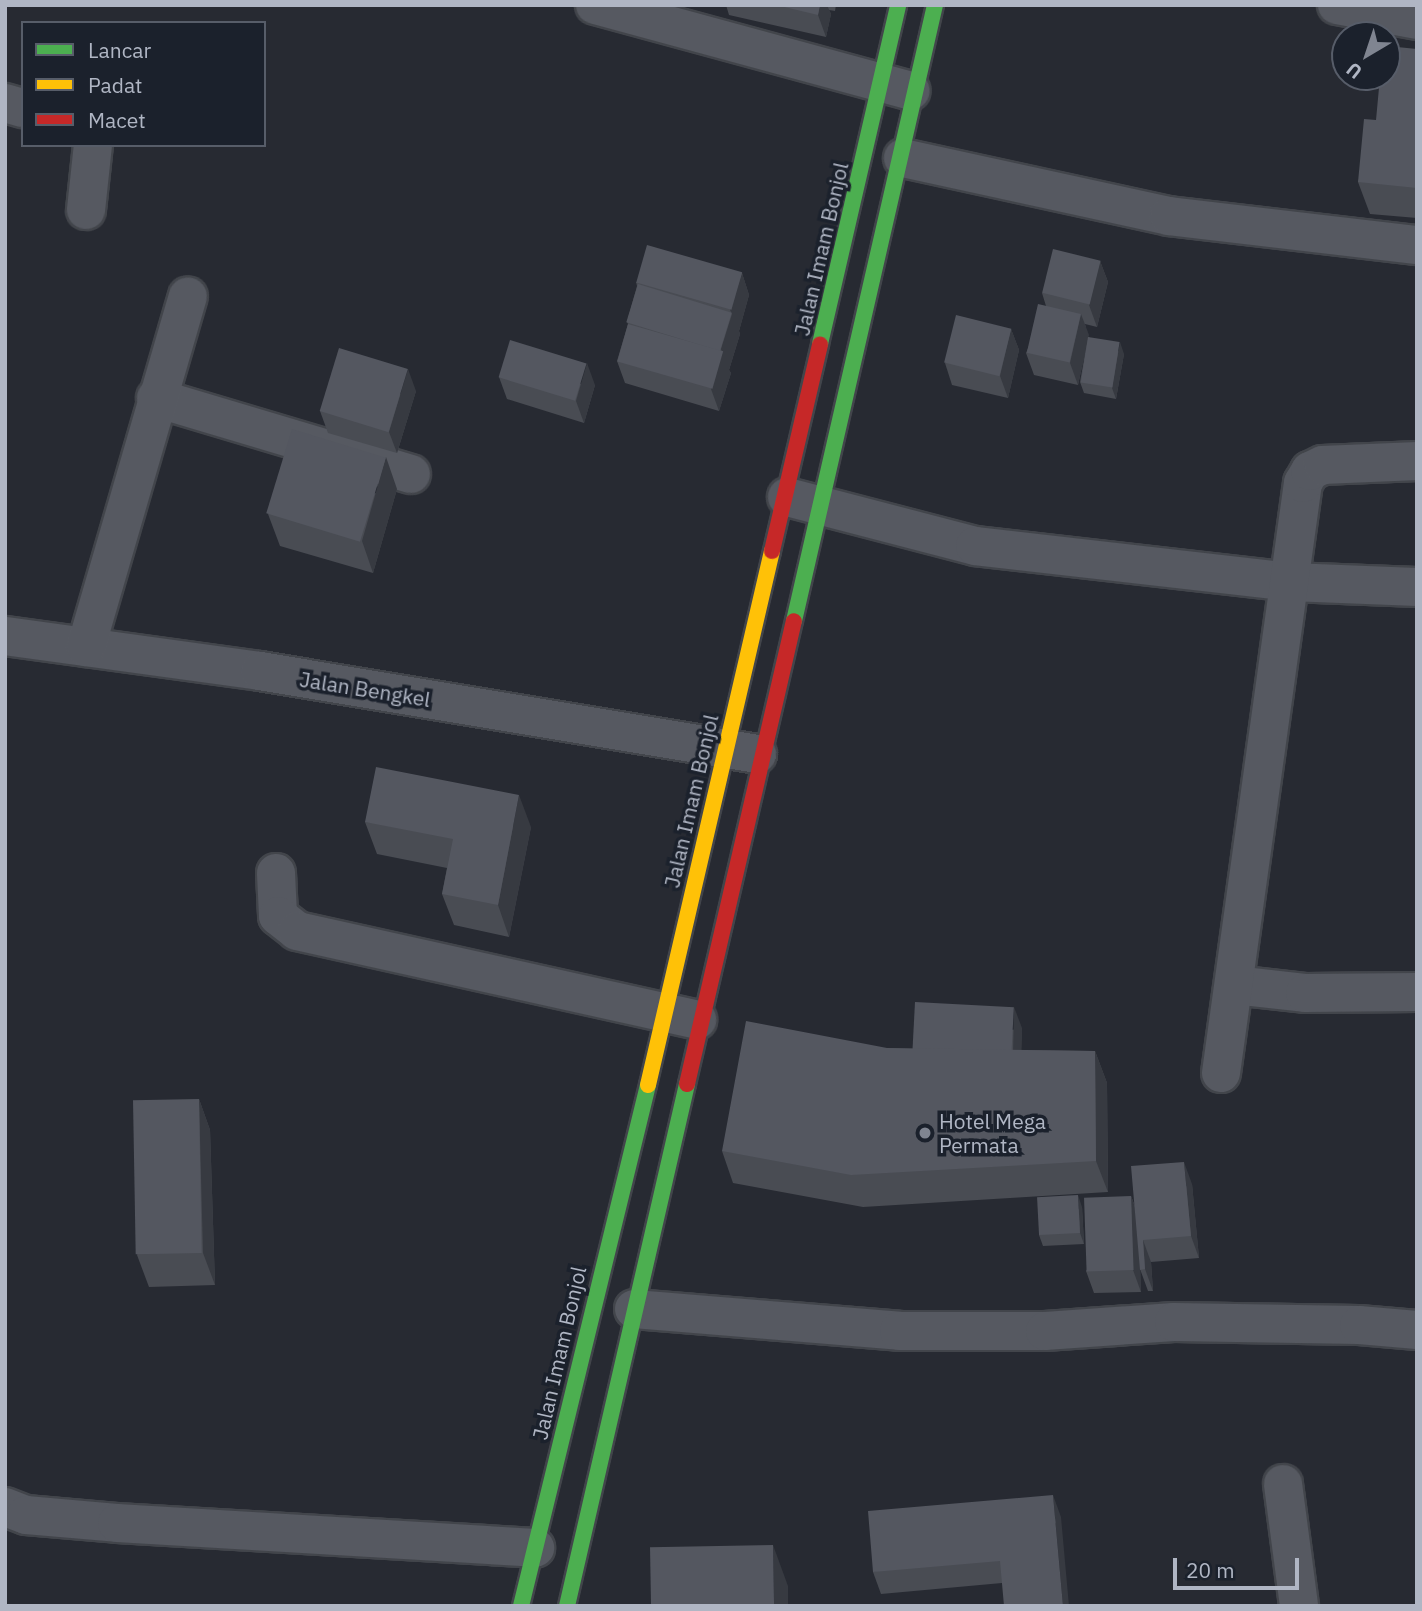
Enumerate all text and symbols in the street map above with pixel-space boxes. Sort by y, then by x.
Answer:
legend [21,21,266,147]
north arrow [1331,21,1401,91]
text: Lancar [88,36,151,64]
text: U [1341,57,1367,84]
text: Padat [88,71,143,99]
text: Macet [88,106,146,134]
street label: Jalan Imam Bonjol [789,160,853,338]
street label: Jalan Bengkel [298,666,432,712]
street label: Jalan Imam Bonjol [659,712,723,890]
place label: Hotel Mega Permata [939,1108,1046,1158]
marker: Hotel Mega Permata [917,1125,933,1141]
street label: Jalan Imam Bonjol [527,1264,591,1442]
scale bar [1177,1544,1303,1588]
text: 20 m [1186,1556,1235,1584]

